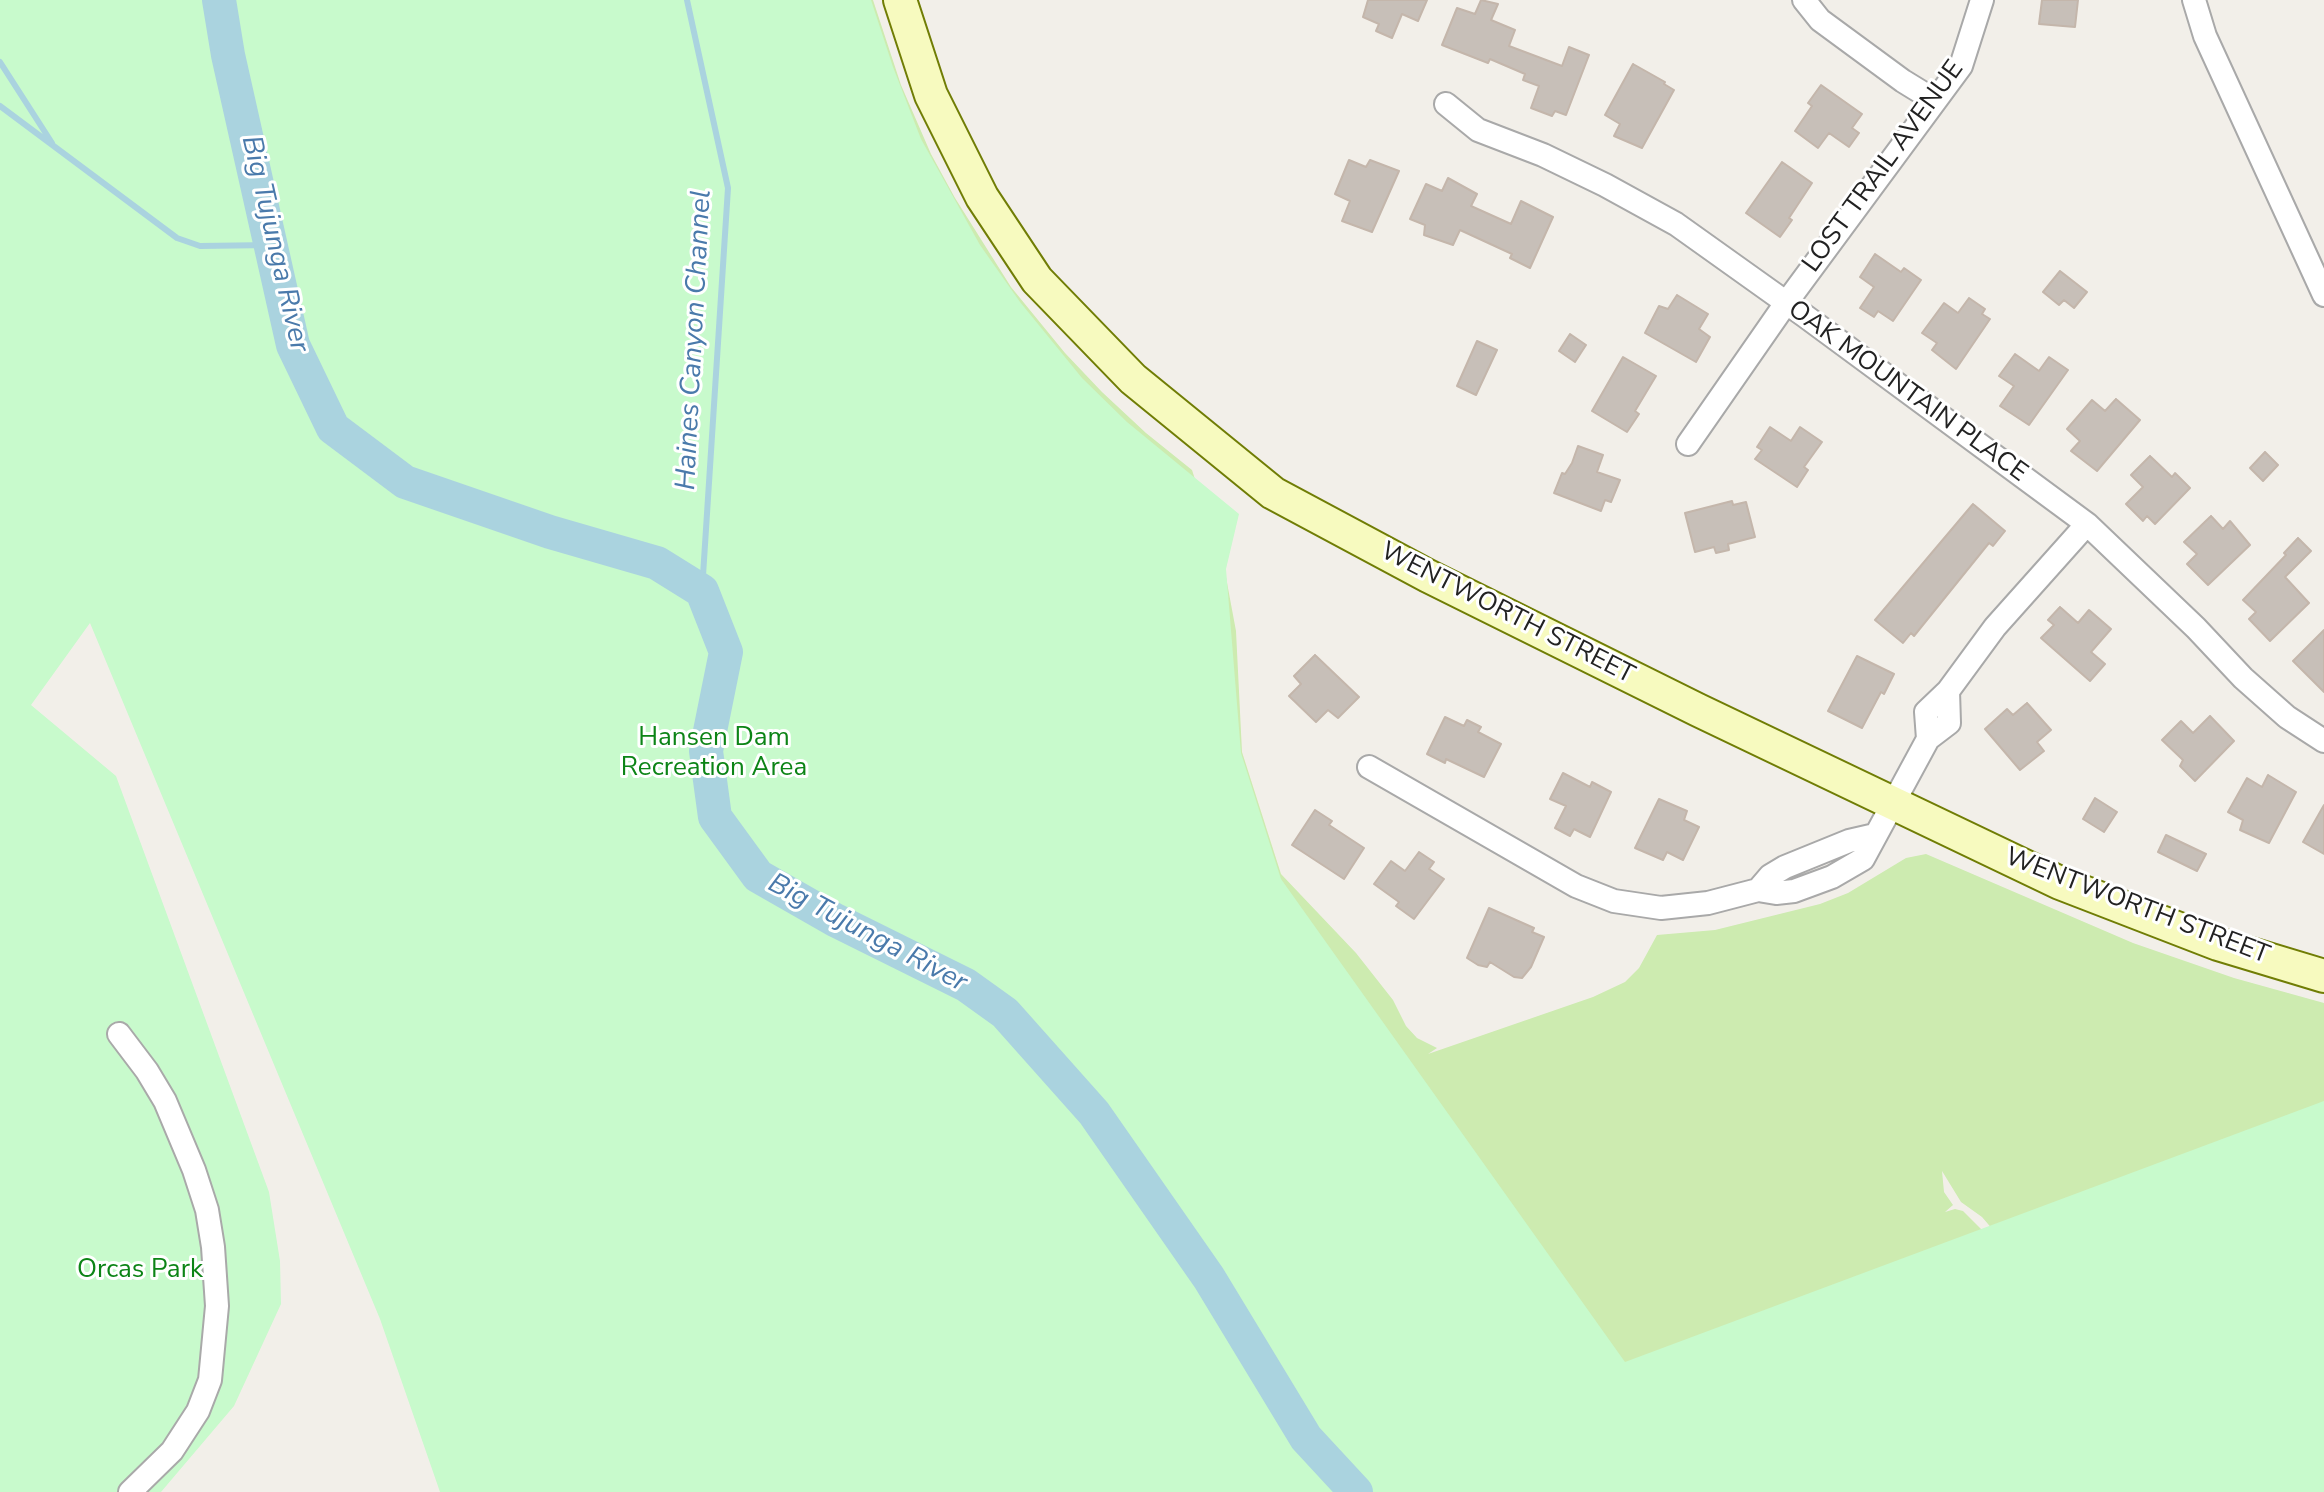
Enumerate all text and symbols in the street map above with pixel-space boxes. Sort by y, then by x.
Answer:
street label: LOST TRAIL AVENUE [1797,55,1971,279]
water label: Big Tujunga River [233,133,315,355]
water label: Haines Canyon Channel [670,189,720,491]
street label: OAK MOUNTAIN PLACE [1781,295,2033,489]
street label: WENTWORTH STREET [1375,536,1639,692]
park label: Hansen Dam Recreation Area [621,723,807,784]
street label: WENTWORTH STREET [2001,842,2273,972]
water label: Big Tujunga River [762,867,972,1001]
park label: Orcas Park [77,1255,203,1287]

